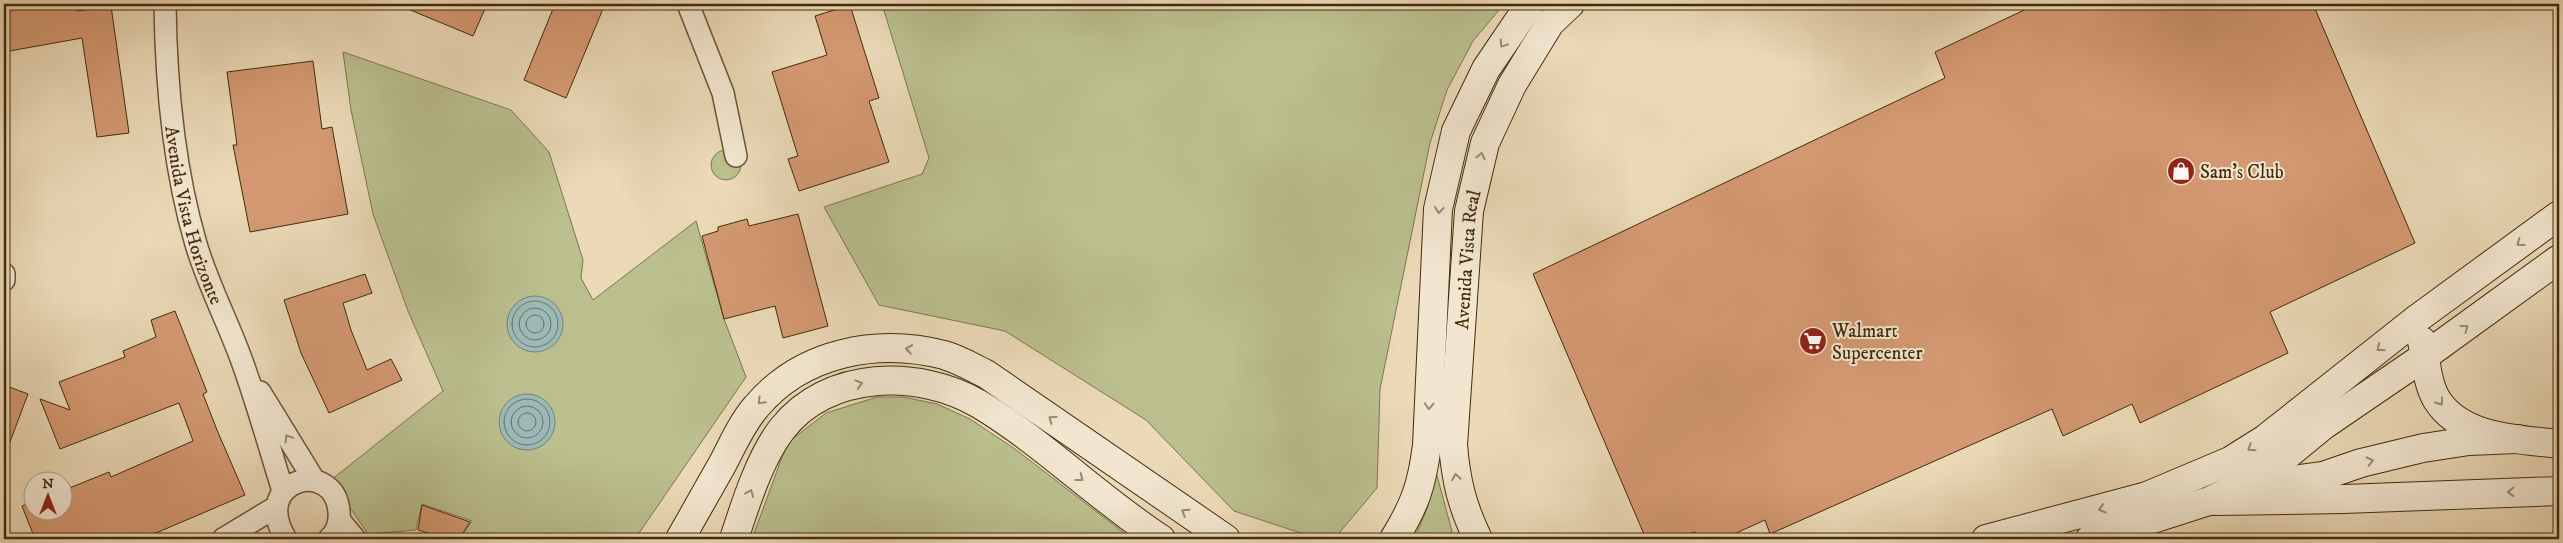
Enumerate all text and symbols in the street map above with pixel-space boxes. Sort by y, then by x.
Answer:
one-way arrow [1499,39,1509,48]
street label: Avenida Vista Horizonte [159,125,227,308]
one-way arrow [1475,152,1486,161]
shop icon: Sam's Club [2166,156,2196,186]
place label: Sam's Club [2200,161,2284,184]
street label: Avenida Vista Real [1451,187,1487,330]
one-way arrow [1434,206,1445,214]
one-way arrow [2517,238,2526,246]
place label: Walmart Supercenter [1831,320,1922,365]
one-way arrow [2459,325,2468,333]
supermarket icon: Walmart Supercenter [1798,326,1828,356]
one-way arrow [2376,342,2386,351]
one-way arrow [904,344,913,354]
one-way arrow [854,379,863,390]
one-way arrow [758,396,767,405]
one-way arrow [2434,396,2443,406]
one-way arrow [1424,402,1434,410]
one-way arrow [1049,416,1058,425]
one-way arrow [285,435,295,444]
one-way arrow [2248,441,2257,451]
one-way arrow [2365,456,2374,467]
north arrow [22,470,72,520]
one-way arrow [1074,472,1083,480]
one-way arrow [1452,473,1462,481]
text: N [42,475,54,493]
one-way arrow [2506,487,2514,497]
one-way arrow [744,489,755,498]
one-way arrow [2097,503,2106,514]
one-way arrow [1182,509,1191,519]

